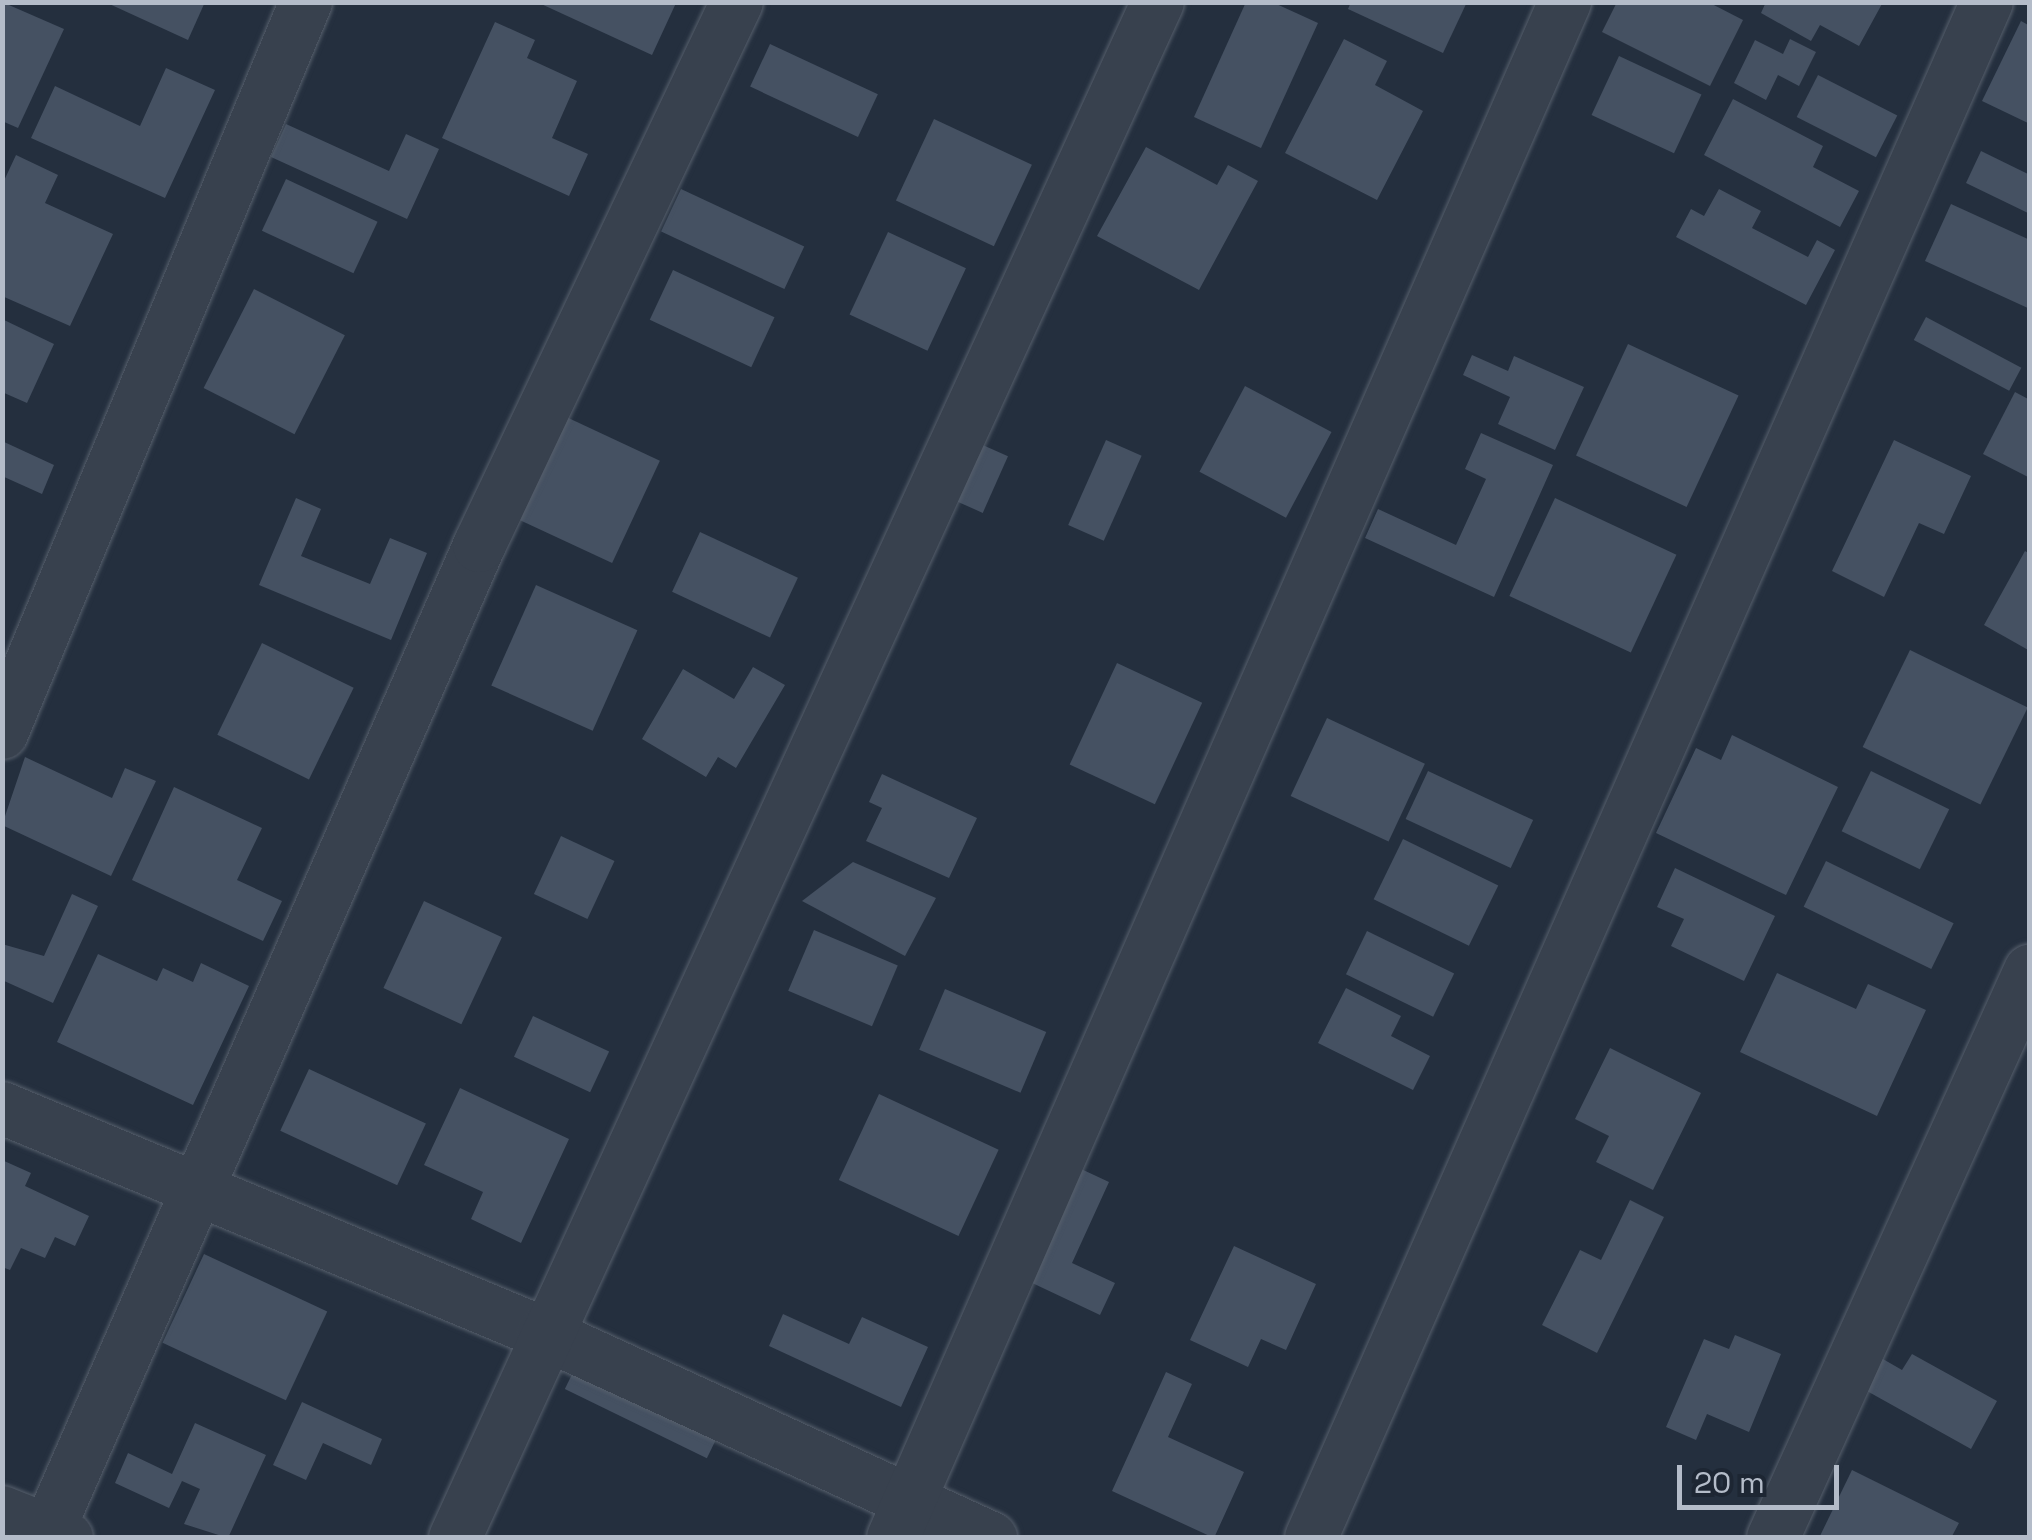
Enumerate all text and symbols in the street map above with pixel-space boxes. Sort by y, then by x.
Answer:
scale bar [1682,1445,1844,1507]
text: 20 m [1694,1463,1765,1502]

